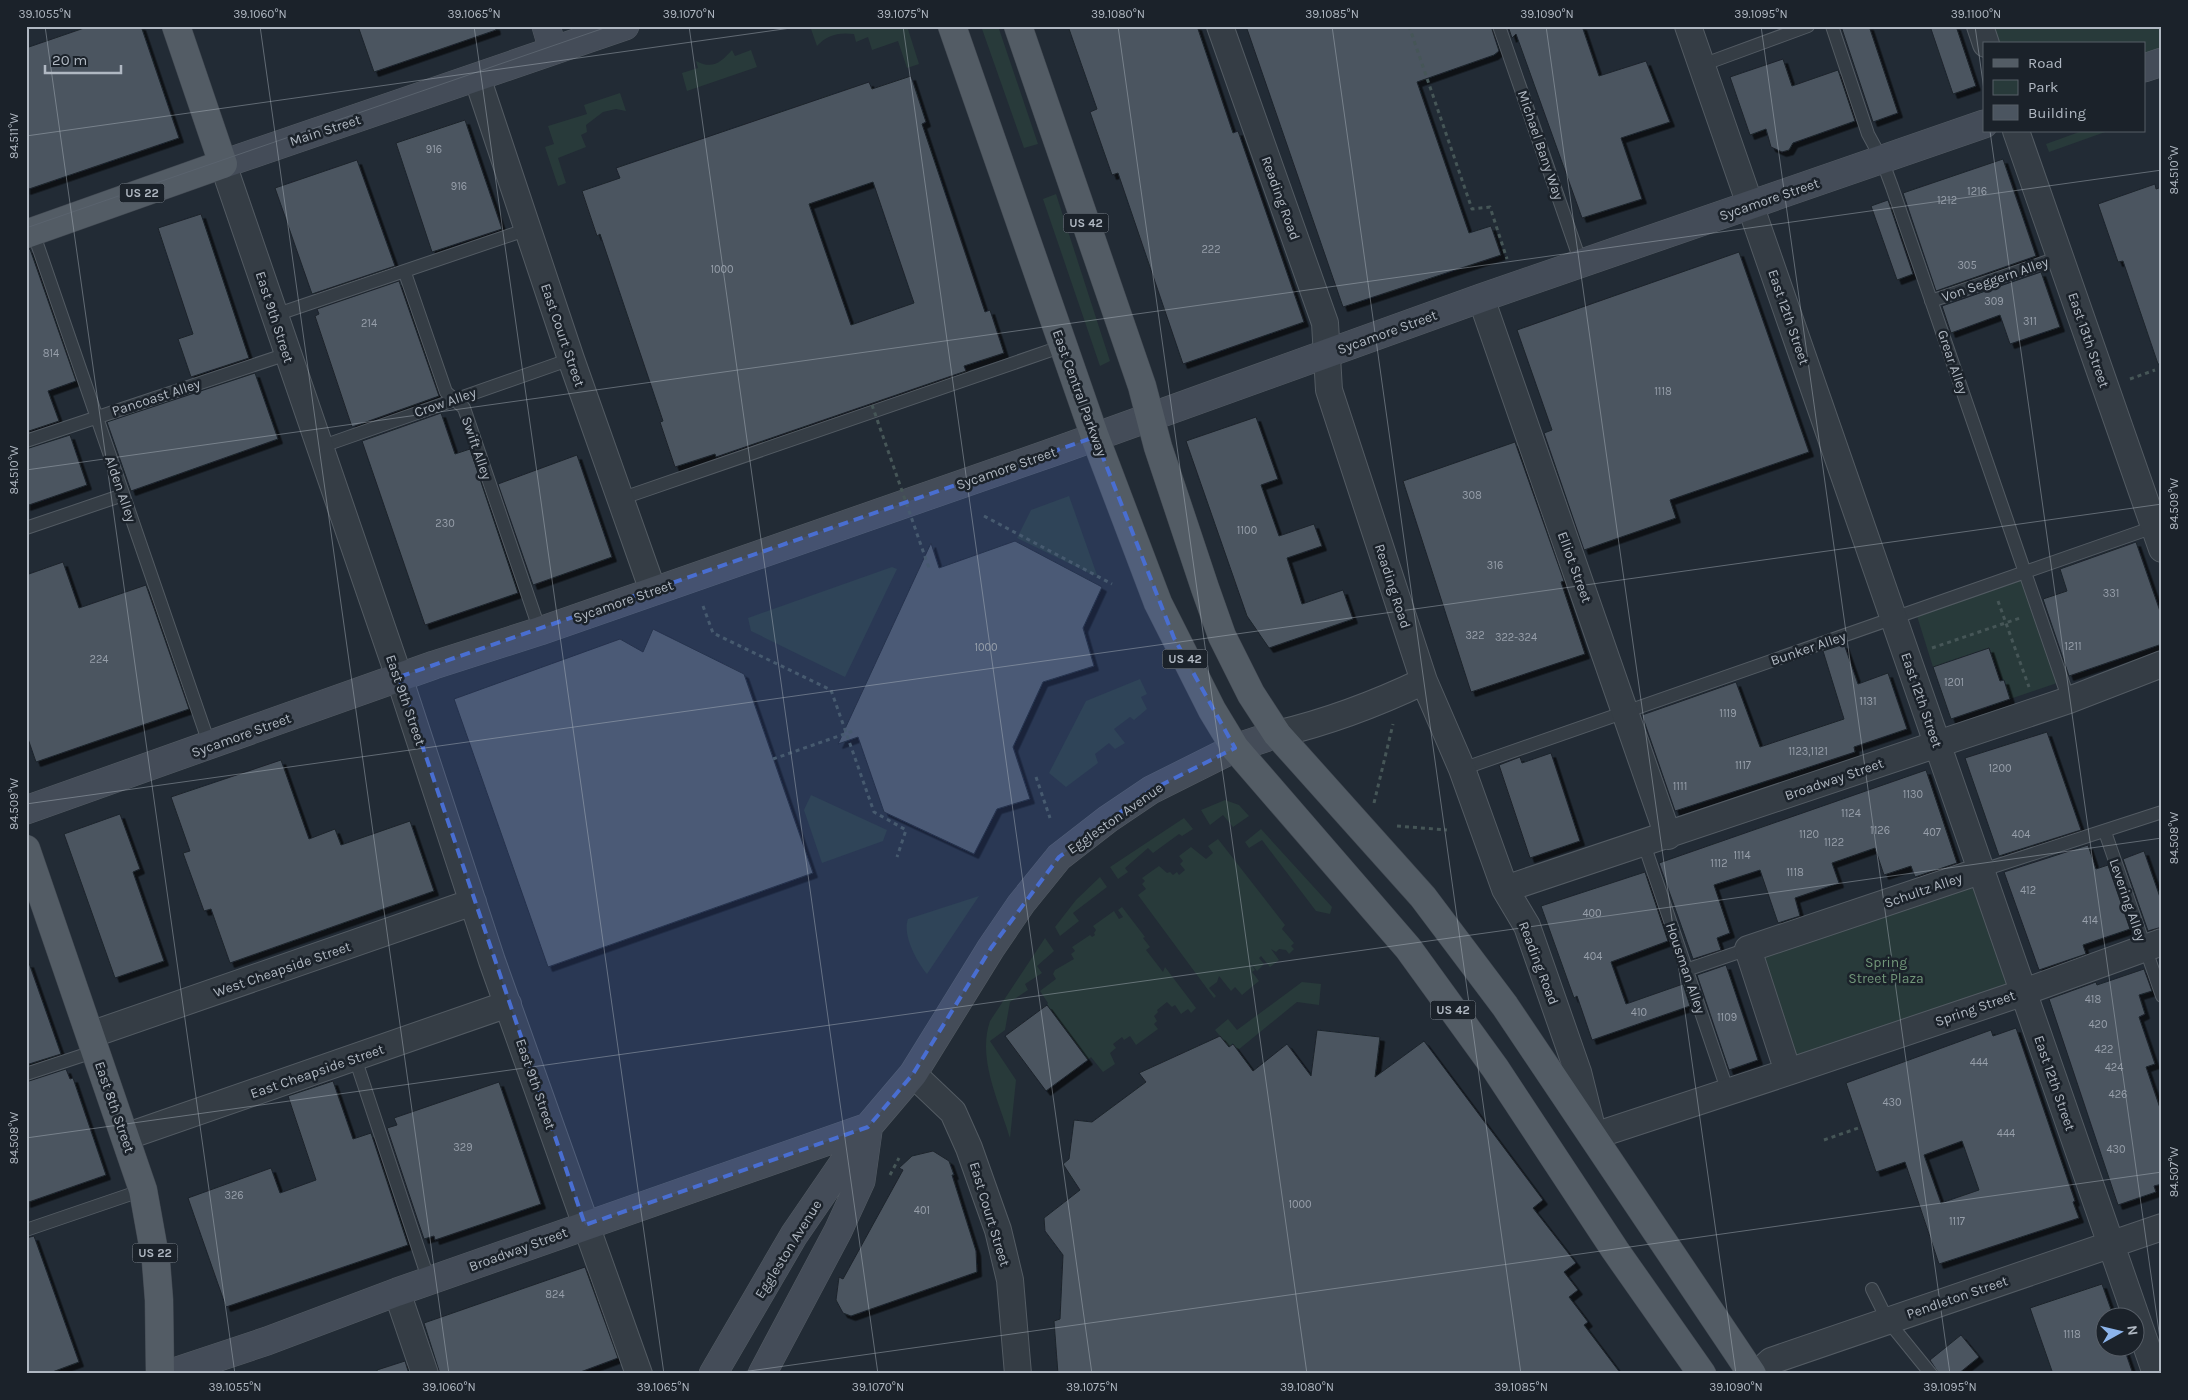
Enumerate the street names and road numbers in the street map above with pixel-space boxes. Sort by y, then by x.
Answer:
street label: Michael Bany Way [1514,88,1567,203]
street label: Main Street [287,111,363,150]
street label: Reading Road [1258,154,1304,242]
street label: Sycamore Street [1717,174,1821,225]
road number: US 22 [120,184,164,202]
road number: US 42 [1064,214,1108,232]
street label: Von Seggern Alley [1939,253,2051,306]
street label: East 12th Street [1764,267,1813,367]
street label: East 9th Street [252,269,297,365]
street label: East Court Street [537,281,588,389]
street label: East 13th Street [2064,290,2113,390]
street label: Sycamore Street [1335,307,1439,358]
street label: East Central Parkway [1049,327,1111,459]
street label: Grear Alley [1934,328,1972,397]
street label: Pancoast Alley [110,375,203,420]
street label: Crow Alley [412,384,479,421]
street label: Swift Alley [458,414,495,482]
street label: Sycamore Street [954,443,1058,494]
street label: Alden Alley [101,454,140,525]
street label: Elliot Street [1554,529,1595,605]
street label: Reading Road [1371,542,1414,631]
street label: Sycamore Street [571,576,675,627]
street label: Bunker Alley [1768,627,1849,669]
road number: US 42 [1162,650,1208,669]
street label: East 12th Street [1897,650,1946,750]
street label: East 9th Street [382,652,429,748]
street label: Sycamore Street [189,710,293,761]
street label: Broadway Street [1782,755,1886,804]
street label: Eggleston Avenue [1064,779,1166,858]
street label: Levering Alley [2105,857,2150,944]
street label: Schultz Alley [1882,869,1965,912]
street label: Reading Road [1515,919,1562,1007]
street label: Housman Alley [1662,920,1709,1016]
street label: West Cheapside Street [211,938,353,1001]
street label: Spring Street [1933,987,2018,1030]
road number: US 42 [1430,1000,1476,1020]
street label: East 12th Street [2030,1033,2079,1133]
street label: East 9th Street [512,1036,559,1132]
street label: East Cheapside Street [248,1041,386,1102]
street label: East 8th Street [91,1059,138,1155]
street label: East Court Street [966,1160,1013,1268]
street label: Eggleston Avenue [751,1197,826,1302]
street label: Broadway Street [467,1224,570,1275]
road number: US 22 [132,1244,178,1262]
street label: Pendleton Street [1904,1272,2010,1323]

